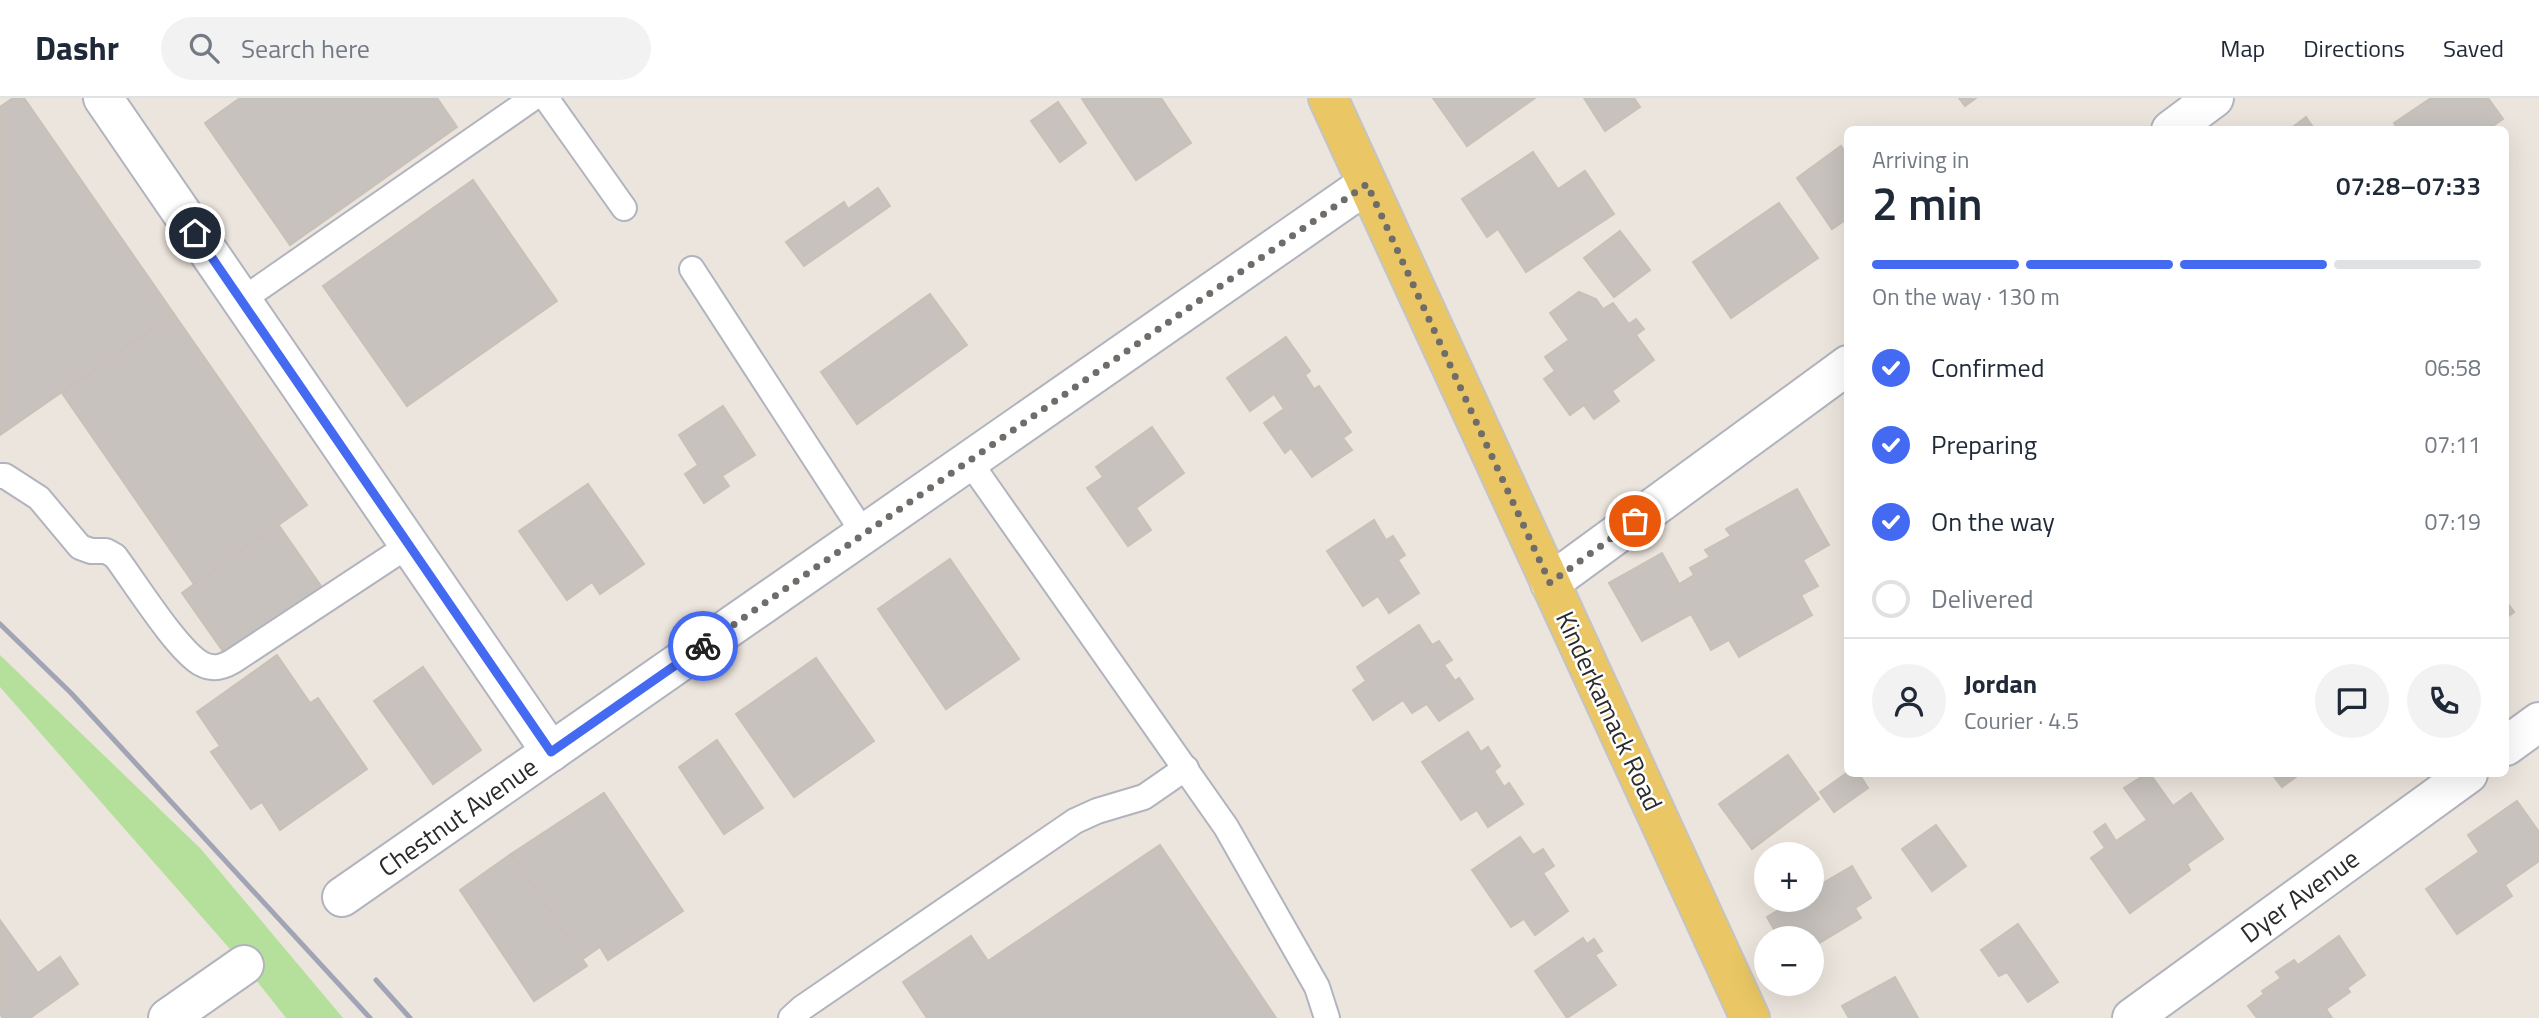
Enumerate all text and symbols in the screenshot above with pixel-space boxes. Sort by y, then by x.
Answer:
search box [161,17,651,80]
text: Dashr [35,23,119,73]
icon: search [185,29,223,67]
text: Search here [241,29,370,68]
text: Map [2220,30,2265,66]
text: Directions [2303,30,2405,66]
text: Saved [2443,30,2504,66]
text: Arriving in [1872,142,1969,177]
text: 07:28–07:33 [2336,166,2481,205]
text: 2 min [1872,168,1983,238]
pin [165,203,225,263]
icon: home [176,214,214,252]
text: On the way · 130 m [1872,279,2060,314]
text: Confirmed [1931,348,2045,387]
icon: check [1872,349,1910,387]
text: 06:58 [2424,350,2481,385]
text: Preparing [1931,425,2037,464]
icon: check [1872,426,1910,464]
text: 07:11 [2424,427,2481,462]
pin [1605,491,1665,551]
icon: bag [1616,502,1654,540]
text: On the way [1931,502,2055,541]
icon: check [1872,503,1910,541]
text: 07:19 [2424,504,2481,539]
text: Delivered [1931,579,2034,618]
street label: Kinderkamack Road [1546,605,1673,817]
courier [668,611,738,681]
icon: bike [684,627,722,665]
button: person [1872,664,1946,738]
text: Jordan [1964,664,2037,703]
button: chat [2315,664,2389,738]
button: phone [2407,664,2481,738]
text: Courier · 4.5 [1964,703,2079,738]
street label: Chestnut Avenue [370,747,545,886]
street label: Dyer Avenue [2232,839,2367,952]
map controls [1754,842,1824,996]
button: + [1754,842,1824,912]
button: − [1754,926,1824,996]

